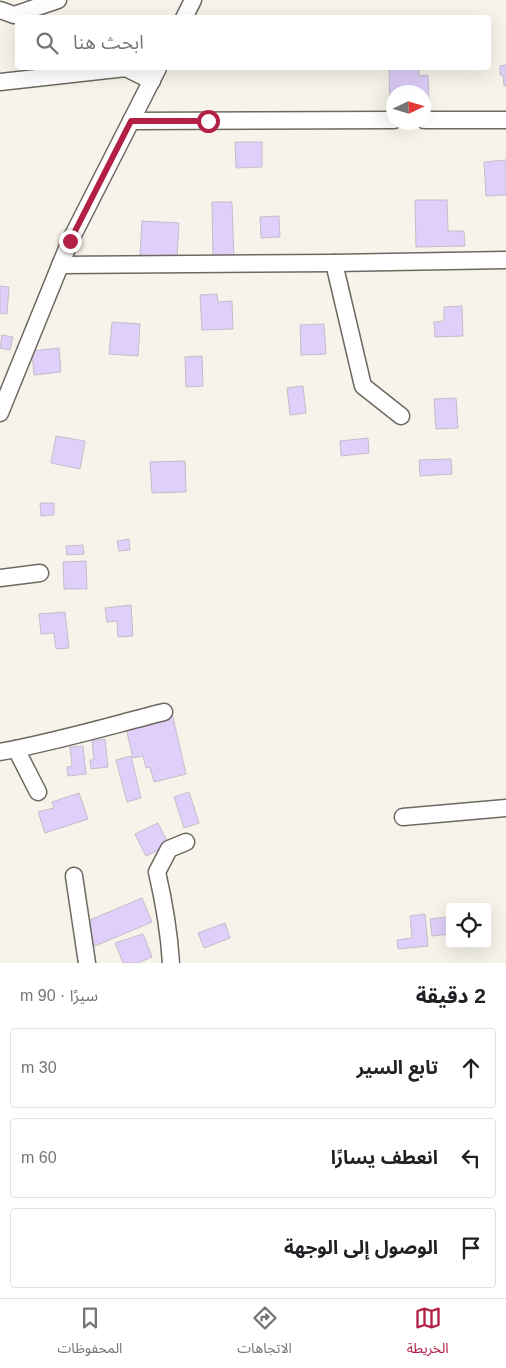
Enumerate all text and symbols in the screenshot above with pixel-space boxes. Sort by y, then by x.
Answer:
search box [15,15,491,70]
icon: search [33,29,61,57]
text: ابحث هنا [73,32,144,53]
north arrow [386,85,431,130]
route start [197,110,220,133]
route end [59,230,82,253]
map controls [446,903,491,948]
button: locate [446,903,491,948]
text: 2 دقيقة [416,984,486,1007]
text: سيرًا · 90 m [20,987,98,1004]
icon: ahead [457,1054,485,1082]
text: تابع السير [356,1057,438,1078]
text: 30 m [21,1059,57,1076]
icon: left [457,1144,485,1172]
text: انعطف يسارًا [331,1147,438,1168]
text: 60 m [21,1149,57,1166]
icon: arrive [457,1234,485,1262]
text: الوصول إلى الوجهة [284,1237,438,1258]
tab: المحفوظات [57,1304,122,1363]
tab: الاتجاهات [237,1304,292,1363]
tab: الخريطة [407,1304,449,1363]

